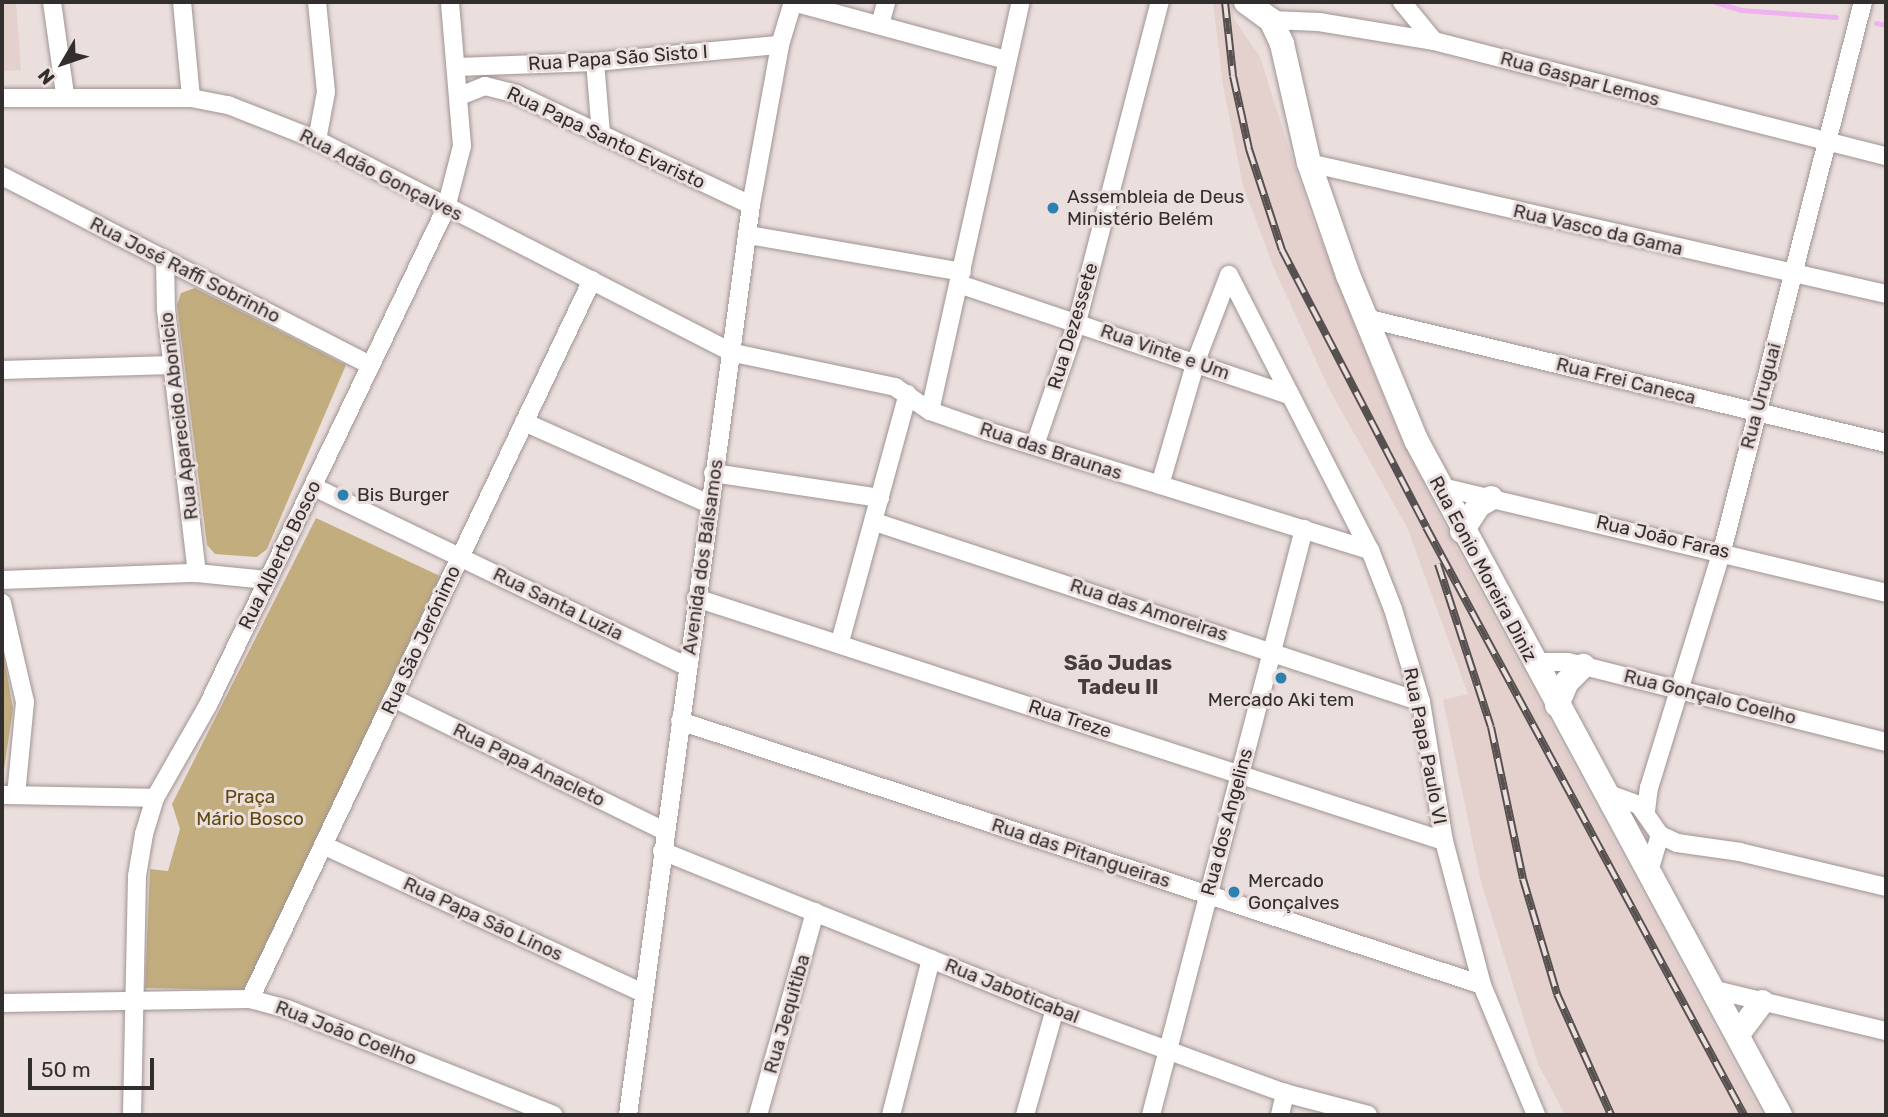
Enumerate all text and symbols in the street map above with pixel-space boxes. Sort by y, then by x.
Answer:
north arrow [28,28,98,98]
street label: Rua Papa São Sisto I [527,40,709,76]
street label: Rua Gaspar Lemos [1498,47,1662,111]
text: N [33,64,60,89]
street label: Rua Papa Santo Evaristo [503,82,709,194]
street label: Rua Adão Gonçalves [295,124,467,226]
place label: Assembleia de Deus Ministério Belém [1067,186,1244,230]
street label: Rua Vasco da Gama [1511,199,1685,261]
marker: Assembleia de Deus Ministério Belém [1045,200,1061,216]
street label: Rua José Raffi Sobrinho [86,212,284,328]
street label: Rua Dezessete [1043,260,1103,392]
street label: Rua Aparecido Abonicio [155,310,203,522]
street label: Rua Vinte e Um [1097,319,1233,385]
street label: Rua Uruguai [1736,340,1786,452]
street label: Rua Frei Caneca [1554,353,1698,409]
street label: Rua das Braunas [977,417,1125,485]
street label: Avenida dos Bálsamos [678,458,728,656]
street label: Rua Eonio Moreira Diniz [1424,472,1542,666]
street label: Rua Alberto Bosco [234,477,326,633]
place label: Bis Burger [357,484,449,506]
marker: Bis Burger [335,487,351,503]
street label: Rua João Faras [1594,511,1732,563]
street label: Rua São Jerónimo [377,562,465,718]
street label: Rua Santa Luzia [489,563,627,645]
street label: Rua das Amoreiras [1067,574,1231,646]
district label: São Judas Tadeu II [1064,650,1172,700]
street label: Rua Papa Paulo VI [1399,665,1451,827]
street label: Rua Gonçalo Coelho [1621,665,1799,729]
marker: Mercado Aki tem [1273,670,1289,686]
place label: Mercado Aki tem [1207,689,1355,711]
street label: Rua Treze [1025,695,1115,743]
street label: Rua Papa Anacleto [449,718,609,812]
street label: Rua dos Angelins [1196,746,1258,898]
park label: Praça Mário Bosco [196,786,304,830]
street label: Rua das Pitangueiras [989,813,1173,893]
place label: Mercado Gonçalves [1248,870,1339,914]
street label: Rua Papa São Linos [400,872,566,966]
marker: Mercado Gonçalves [1226,884,1242,900]
street label: Rua Jequitiba [759,952,815,1076]
street label: Rua Jaboticabal [941,954,1083,1028]
street label: Rua João Coelho [272,996,420,1070]
scale bar [32,1044,158,1088]
text: 50 m [41,1057,91,1082]

